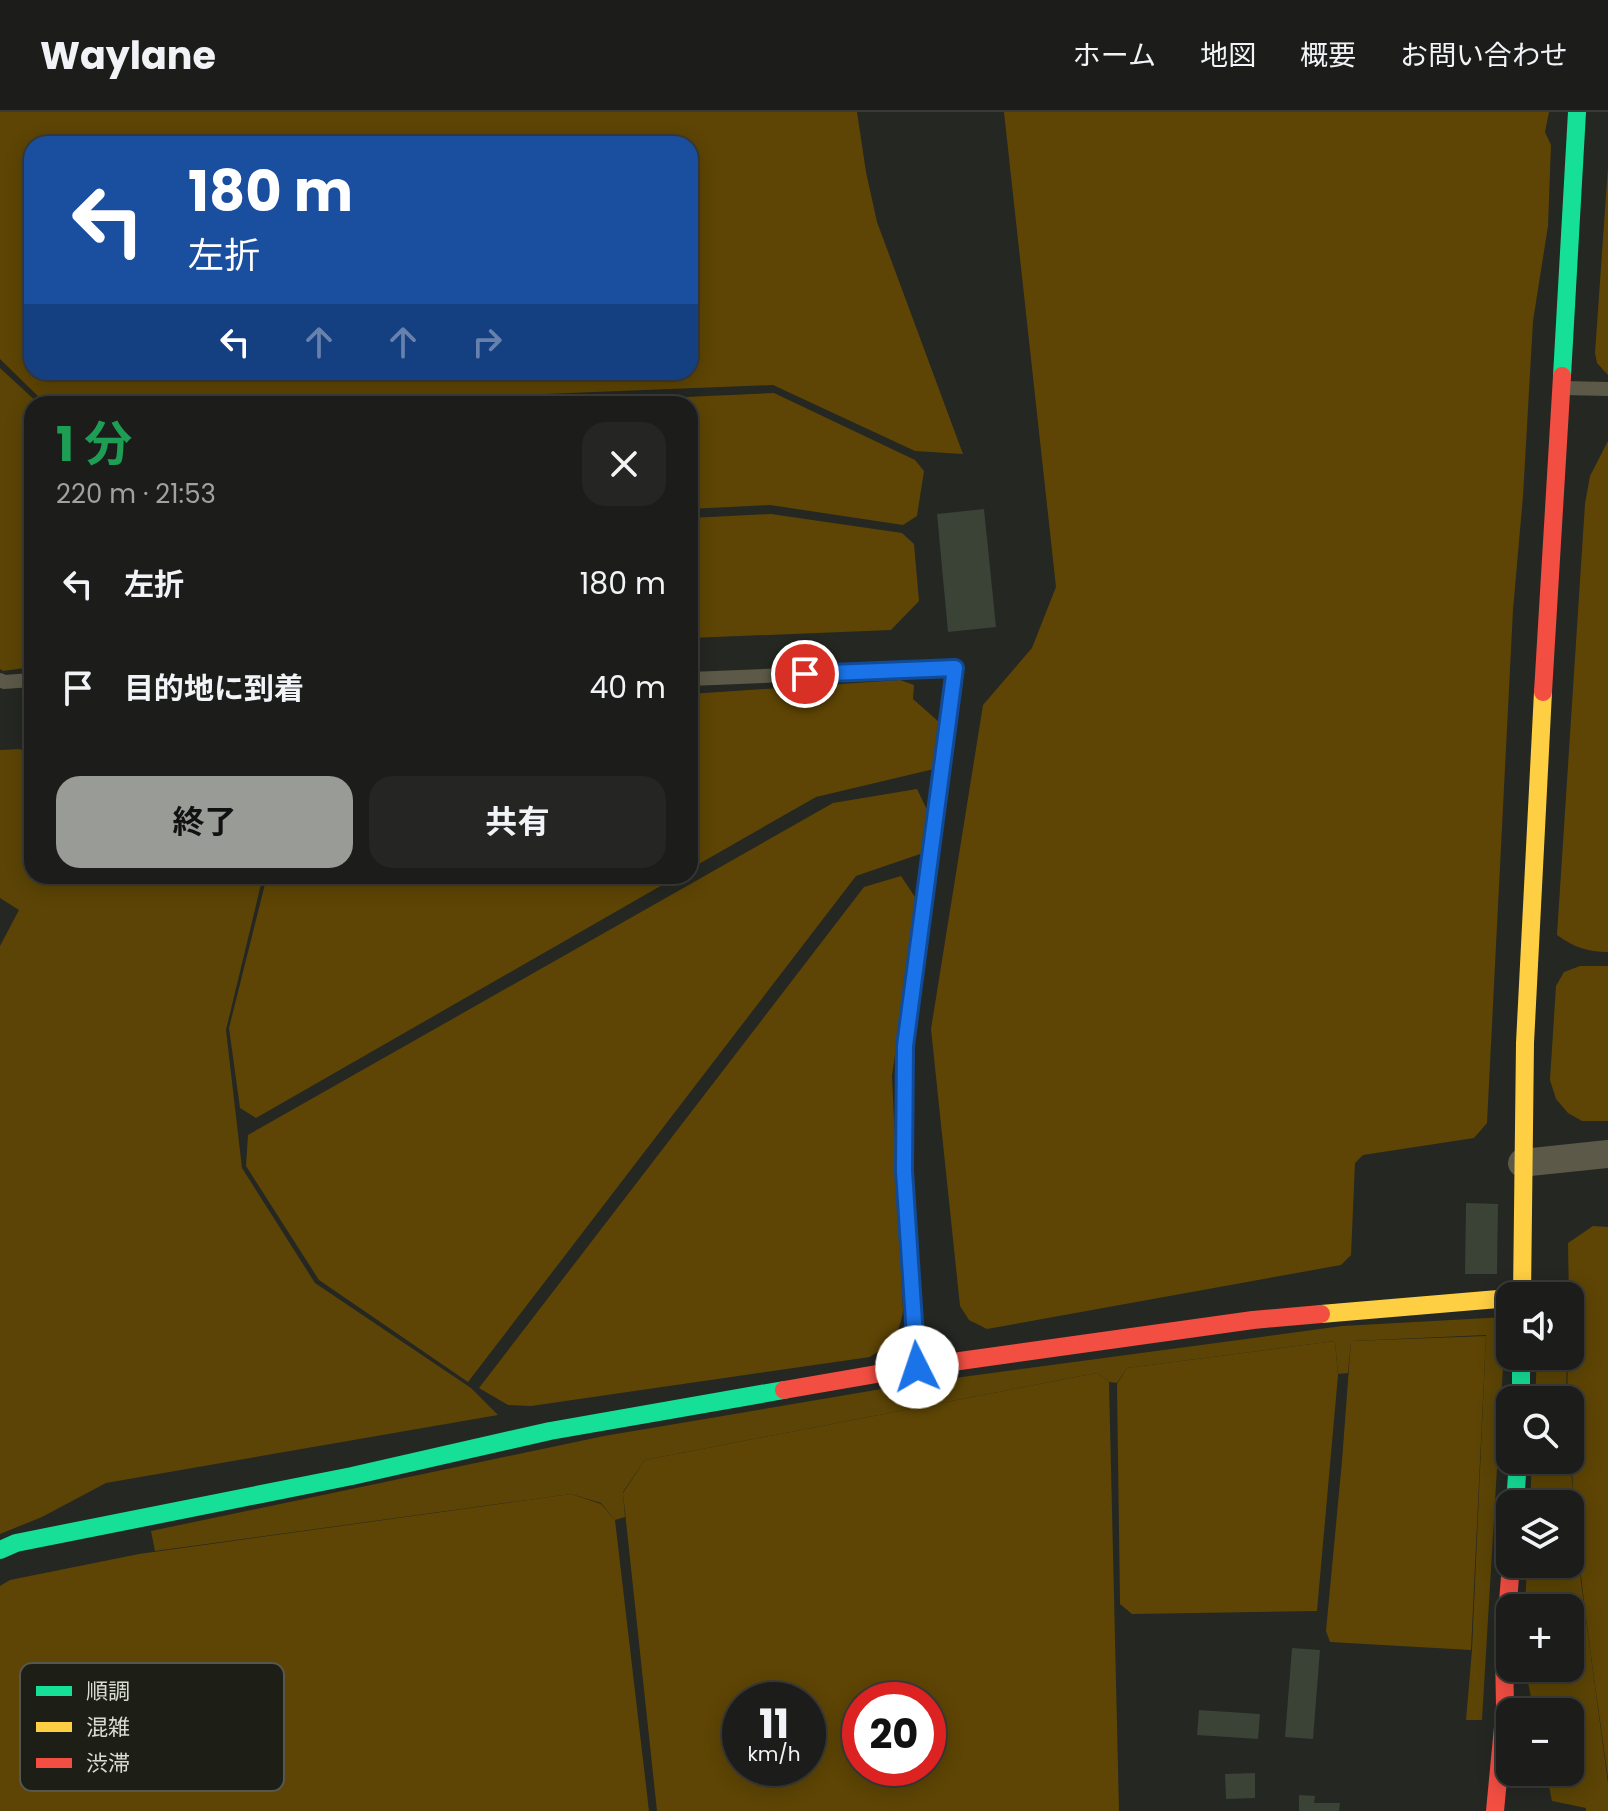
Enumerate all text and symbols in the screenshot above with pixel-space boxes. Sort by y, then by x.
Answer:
text: Waylane [40,29,216,82]
text: ホーム [1073,36,1156,75]
text: 地図 [1200,36,1256,75]
text: 概要 [1300,36,1356,75]
text: お問い合わせ [1400,36,1568,75]
text: 180 m [188,152,353,231]
icon: left [56,168,160,272]
text: 左折 [188,230,260,281]
icon: left [213,320,257,364]
icon: ahead [297,320,341,364]
icon: ahead [381,320,425,364]
icon: right [465,320,509,364]
text: 1 分 [56,411,132,478]
button: close [582,422,666,506]
text: 220 m · 21:53 [56,476,216,512]
icon: left [56,562,100,606]
text: 180 m [580,562,666,605]
text: 左折 [124,563,184,606]
pin [771,640,839,708]
icon: arrive [783,652,827,696]
icon: arrive [56,666,100,710]
text: 40 m [589,666,666,709]
text: 目的地に到着 [124,667,304,710]
button: 終了 [56,776,353,868]
button: 共有 [369,776,666,868]
map controls [1496,1282,1584,1786]
button: sound [1496,1282,1584,1370]
position arrow [875,1325,959,1409]
button: search [1496,1386,1584,1474]
button: layers [1496,1490,1584,1578]
button: + [1496,1594,1584,1682]
legend [20,1663,284,1791]
text: 順調 [86,1676,130,1707]
speed limit sign: 20 [842,1682,946,1786]
text: 11 [759,1696,789,1752]
button: − [1496,1698,1584,1786]
text: 混雑 [86,1712,130,1743]
text: km/h [747,1740,801,1768]
text: 渋滞 [86,1748,130,1779]

